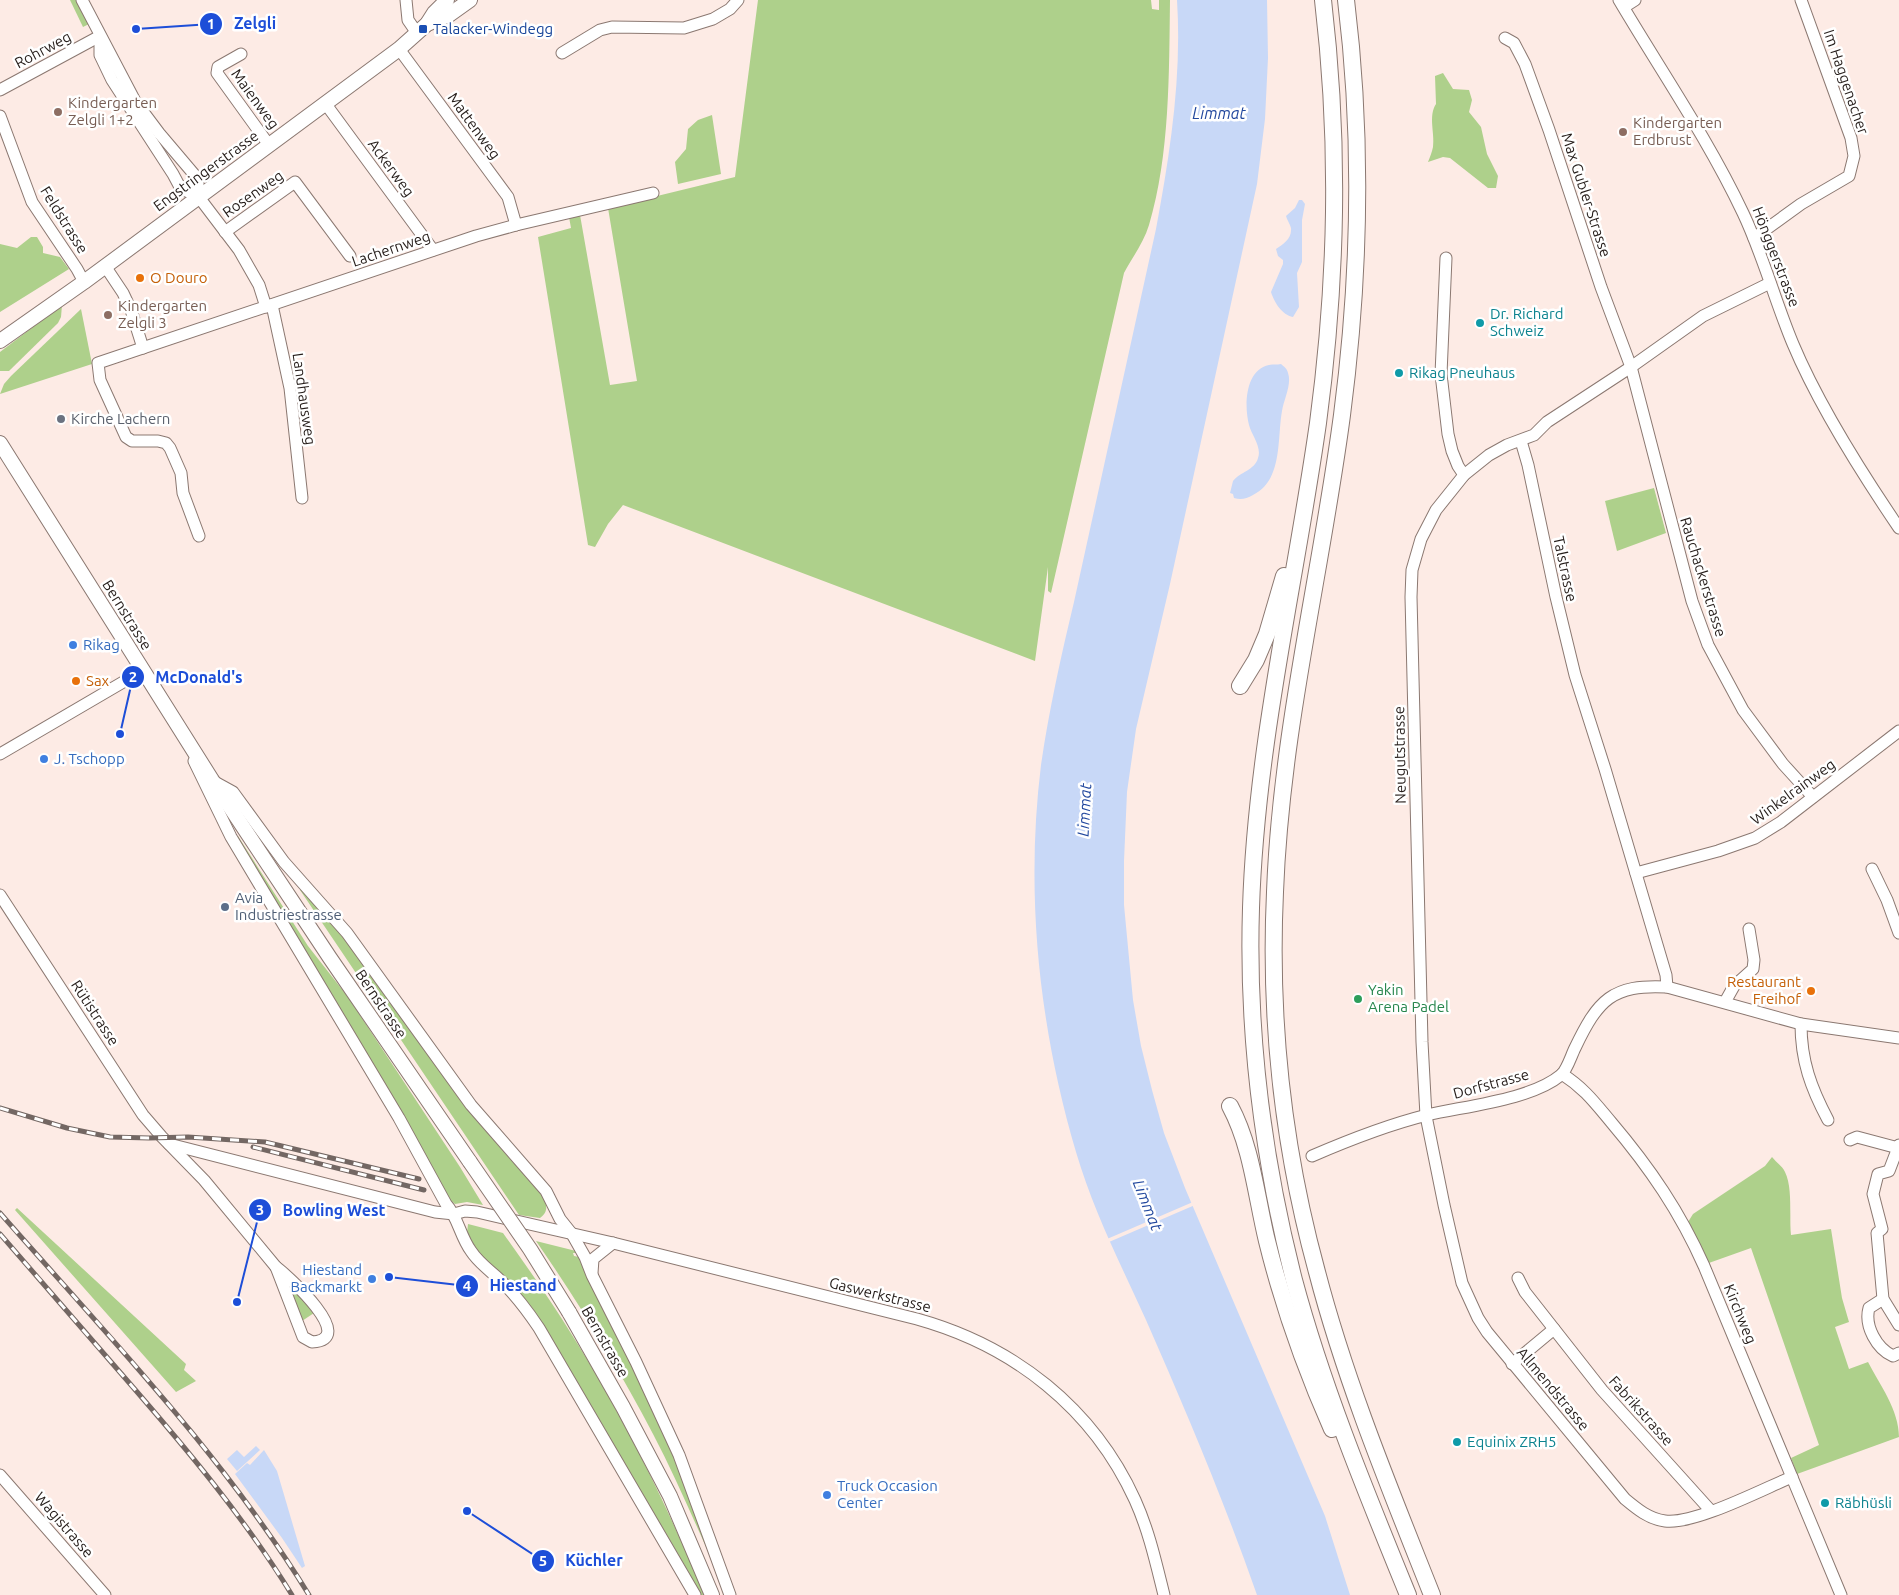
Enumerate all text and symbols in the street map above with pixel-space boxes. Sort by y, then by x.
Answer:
callout: Zelgli [199,8,286,39]
text: Zelgli [234,14,276,32]
text: 1 [207,15,215,32]
place label: Talacker-Windegg [433,20,553,37]
marker: Talacker-Windegg [417,23,429,35]
street label: Im Haggenacher [1821,27,1872,137]
street label: Rohrweg [12,28,74,71]
street label: Maienweg [228,65,283,132]
street label: Mattenweg [445,89,504,162]
place label: Kindergarten Zelgli 1+2 [68,94,157,128]
water label: Limmat [1192,104,1246,122]
marker: Kindergarten Zelgli 1+2 [52,106,64,118]
place label: Kindergarten Erdbrust [1633,114,1722,148]
marker: Kindergarten Erdbrust [1617,126,1629,138]
street label: Engstringerstrasse [150,127,262,214]
street label: Max Gubler-Strasse [1558,131,1615,259]
street label: Ackerweg [365,136,418,200]
street label: Rosenweg [219,167,286,221]
street label: Feldstrasse [37,183,92,256]
street label: Hönggerstrasse [1750,204,1803,309]
street label: Lachernweg [349,227,432,270]
place label: O Douro [150,269,207,286]
marker: O Douro [134,272,146,284]
place label: Kindergarten Zelgli 3 [118,297,207,331]
place label: Dr. Richard Schweiz [1490,305,1563,339]
marker: Kindergarten Zelgli 3 [102,309,114,321]
marker: Dr. Richard Schweiz [1474,317,1486,329]
street label: Landhausweg [290,352,319,446]
place label: Rikag Pneuhaus [1409,364,1515,381]
marker: Rikag Pneuhaus [1393,367,1405,379]
place label: Kirche Lachern [71,410,170,427]
marker: Kirche Lachern [55,413,67,425]
street label: Rauchackerstrasse [1677,515,1730,639]
street label: Talstrasse [1550,535,1581,603]
street label: Bernstrasse [99,577,156,653]
place label: Rikag [83,636,120,653]
marker: Rikag [67,639,79,651]
callout: McDonald's [120,662,253,693]
text: 2 [129,668,137,685]
text: McDonald's [155,668,243,686]
place label: Sax [86,672,110,689]
marker: Sax [70,675,82,687]
street label: Neugutstrasse [1390,706,1409,804]
place label: J. Tschopp [54,750,125,767]
marker: J. Tschopp [38,753,50,765]
street label: Winkelrainweg [1747,755,1838,828]
water label: Limmat [1074,782,1094,837]
place label: Avia Industriestrasse [235,889,342,923]
marker: Avia Industriestrasse [219,901,231,913]
street label: Bernstrasse [352,966,411,1041]
place label: Restaurant Freihof [1727,973,1801,1007]
street label: Rütistrasse [68,977,123,1049]
place label: Yakin Arena Padel [1368,981,1449,1015]
marker: Restaurant Freihof [1805,985,1817,997]
marker: Yakin Arena Padel [1352,993,1364,1005]
street label: Dorfstrasse [1451,1065,1531,1102]
water label: Limmat [1130,1177,1167,1234]
callout: Bowling West [247,1195,395,1226]
text: 3 [256,1201,264,1218]
text: Bowling West [283,1201,385,1219]
place label: Hiestand Backmarkt [290,1261,362,1295]
callout: Hiestand [454,1270,566,1301]
marker: Hiestand Backmarkt [366,1273,378,1285]
street label: Gaswerkstrasse [827,1274,933,1315]
text: Hiestand [489,1276,557,1294]
text: 4 [463,1277,471,1294]
street label: Kirchweg [1721,1282,1760,1346]
street label: Bernstrasse [578,1303,633,1380]
street label: Allmendstrasse [1514,1344,1593,1434]
street label: Fabrikstrasse [1606,1372,1677,1449]
place label: Equinix ZRH5 [1467,1433,1556,1450]
marker: Equinix ZRH5 [1451,1436,1463,1448]
place label: Truck Occasion Center [837,1477,938,1511]
street label: Wagistrasse [32,1489,97,1561]
marker: Truck Occasion Center [821,1489,833,1501]
place label: Räbhüsli [1835,1494,1892,1511]
marker: Räbhüsli [1819,1497,1831,1509]
callout: Küchler [530,1545,633,1576]
text: Küchler [565,1551,623,1569]
text: 5 [539,1552,547,1569]

